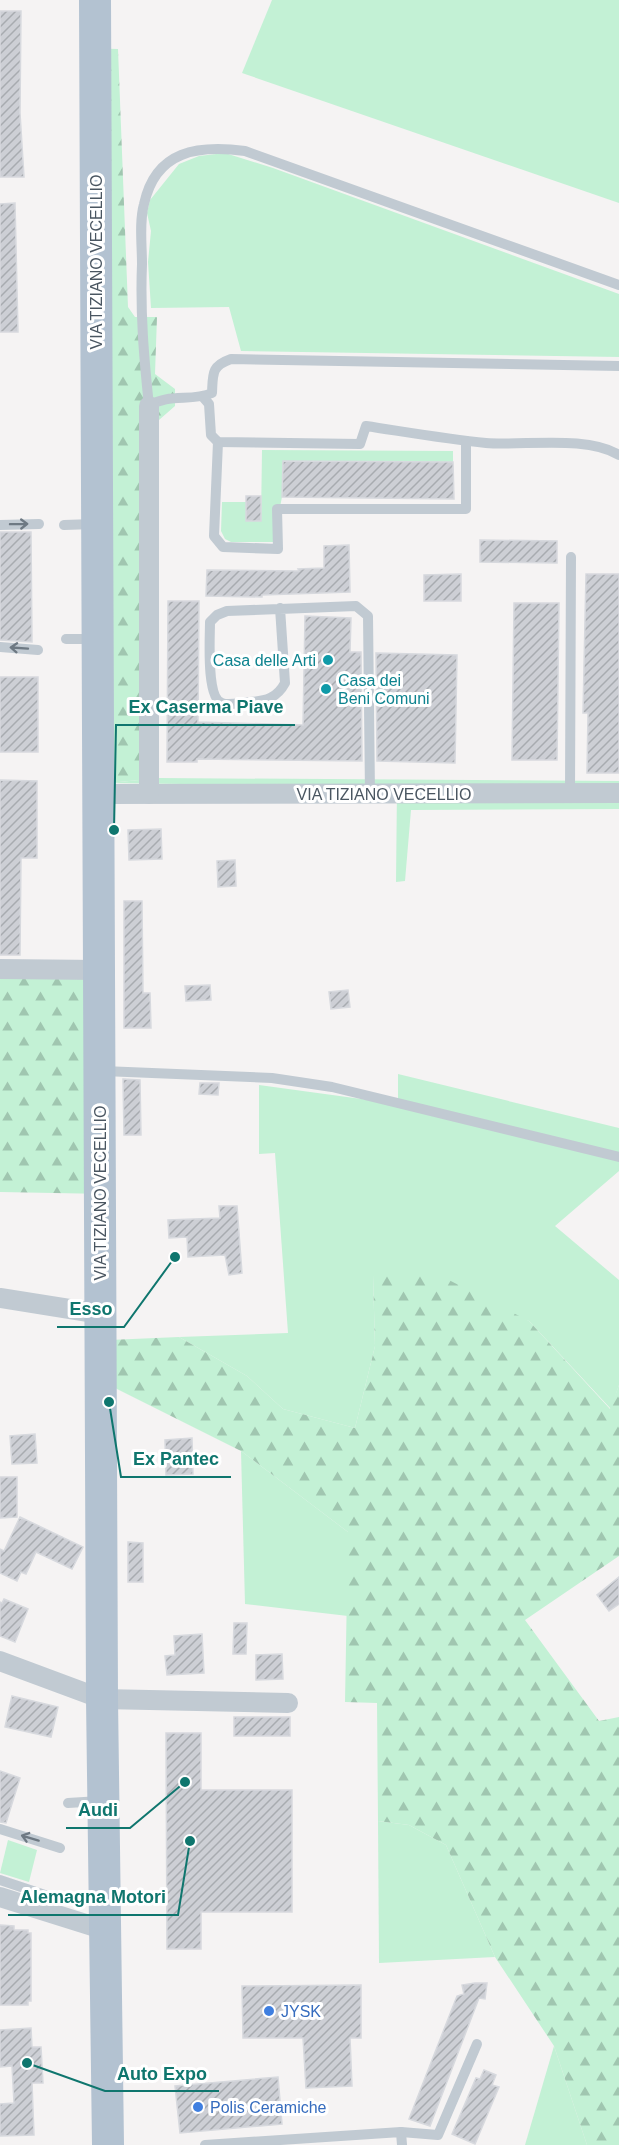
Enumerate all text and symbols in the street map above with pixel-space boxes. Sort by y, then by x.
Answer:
street label: VIA TIZIANO VECELLIO [88,175,105,349]
one-way arrow [9,519,29,530]
one-way arrow [10,643,30,654]
place label: Casa delle Arti [213,652,316,669]
marker: Casa delle Arti [321,653,335,667]
place label: Casa dei Beni Comuni [338,672,430,707]
marker: Casa dei Beni Comuni [319,682,333,696]
callout: Ex Caserma Piave [116,689,295,725]
text: Ex Caserma Piave [128,697,284,717]
street label: VIA TIZIANO VECELLIO [297,786,471,803]
street label: VIA TIZIANO VECELLIO [92,1106,109,1280]
callout: Esso [57,1291,124,1327]
text: Esso [69,1299,113,1319]
callout: Ex Pantec [121,1441,231,1477]
text: Ex Pantec [133,1449,219,1469]
callout: Audi [66,1792,130,1828]
text: Audi [78,1800,118,1820]
one-way arrow [21,1832,40,1843]
callout: Alemagna Motori [8,1879,178,1915]
text: Alemagna Motori [20,1887,166,1907]
place label: JYSK [281,2003,321,2020]
marker: JYSK [262,2004,276,2018]
callout: Auto Expo [105,2055,219,2091]
text: Auto Expo [117,2064,207,2084]
place label: Polis Ceramiche [210,2099,327,2116]
marker: Polis Ceramiche [191,2100,205,2114]

